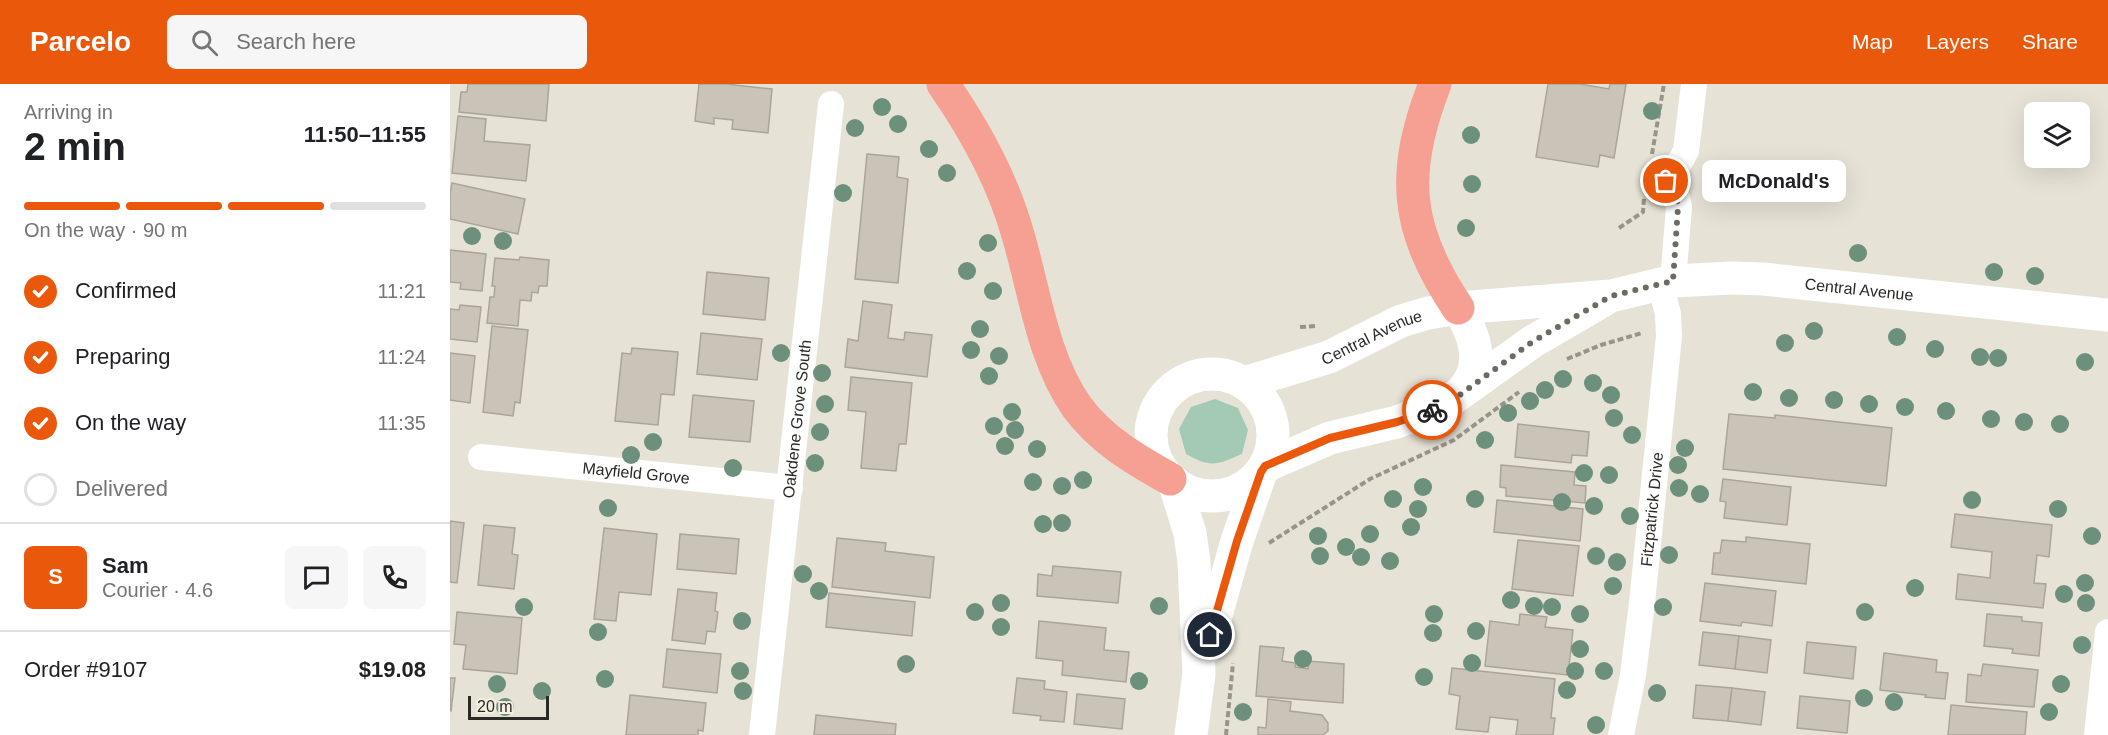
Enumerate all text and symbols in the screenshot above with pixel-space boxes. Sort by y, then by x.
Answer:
search box [167,15,587,69]
text: Parcelo [30,26,131,57]
icon: search [188,26,221,59]
text: Search here [236,29,356,54]
text: Map [1852,30,1893,53]
text: Layers [1926,30,1989,53]
text: Share [2022,30,2078,53]
text: Arriving in [24,101,113,123]
map controls [2024,102,2090,168]
button: layers [2024,102,2090,168]
text: 11:50–11:55 [304,122,426,147]
text: 2 min [24,125,126,168]
pin [1640,155,1691,206]
callout: McDonald's [1702,160,1846,202]
icon: bag [1649,164,1682,197]
text: McDonald's [1718,170,1830,192]
text: On the way · 90 m [24,219,187,241]
icon: check [24,275,57,308]
street label: Central Avenue [1804,275,1914,304]
text: Confirmed [75,278,176,303]
text: 11:21 [377,280,426,302]
street label: Central Avenue [1319,307,1424,368]
street label: Oakdene Grove South [780,339,814,499]
icon: check [24,341,57,374]
text: Preparing [75,344,170,369]
text: 11:24 [377,346,426,368]
courier [1402,380,1462,440]
icon: bike [1416,394,1449,427]
icon: check [24,407,57,440]
text: On the way [75,410,186,435]
text: 11:35 [377,412,426,434]
street label: Fitzpatrick Drive [1638,451,1666,567]
street label: Mayfield Grove [582,459,691,487]
text: Delivered [75,476,168,501]
button: chat [285,546,348,609]
button: phone [363,546,426,609]
text: Sam [102,553,148,578]
text: S [48,564,63,589]
text: Courier · 4.6 [102,579,213,601]
pin [1184,609,1235,660]
icon: home [1193,618,1226,651]
text: Order #9107 [24,657,148,682]
text: $19.08 [359,657,426,682]
scale bar [468,693,549,720]
text: 20 m [477,698,513,715]

